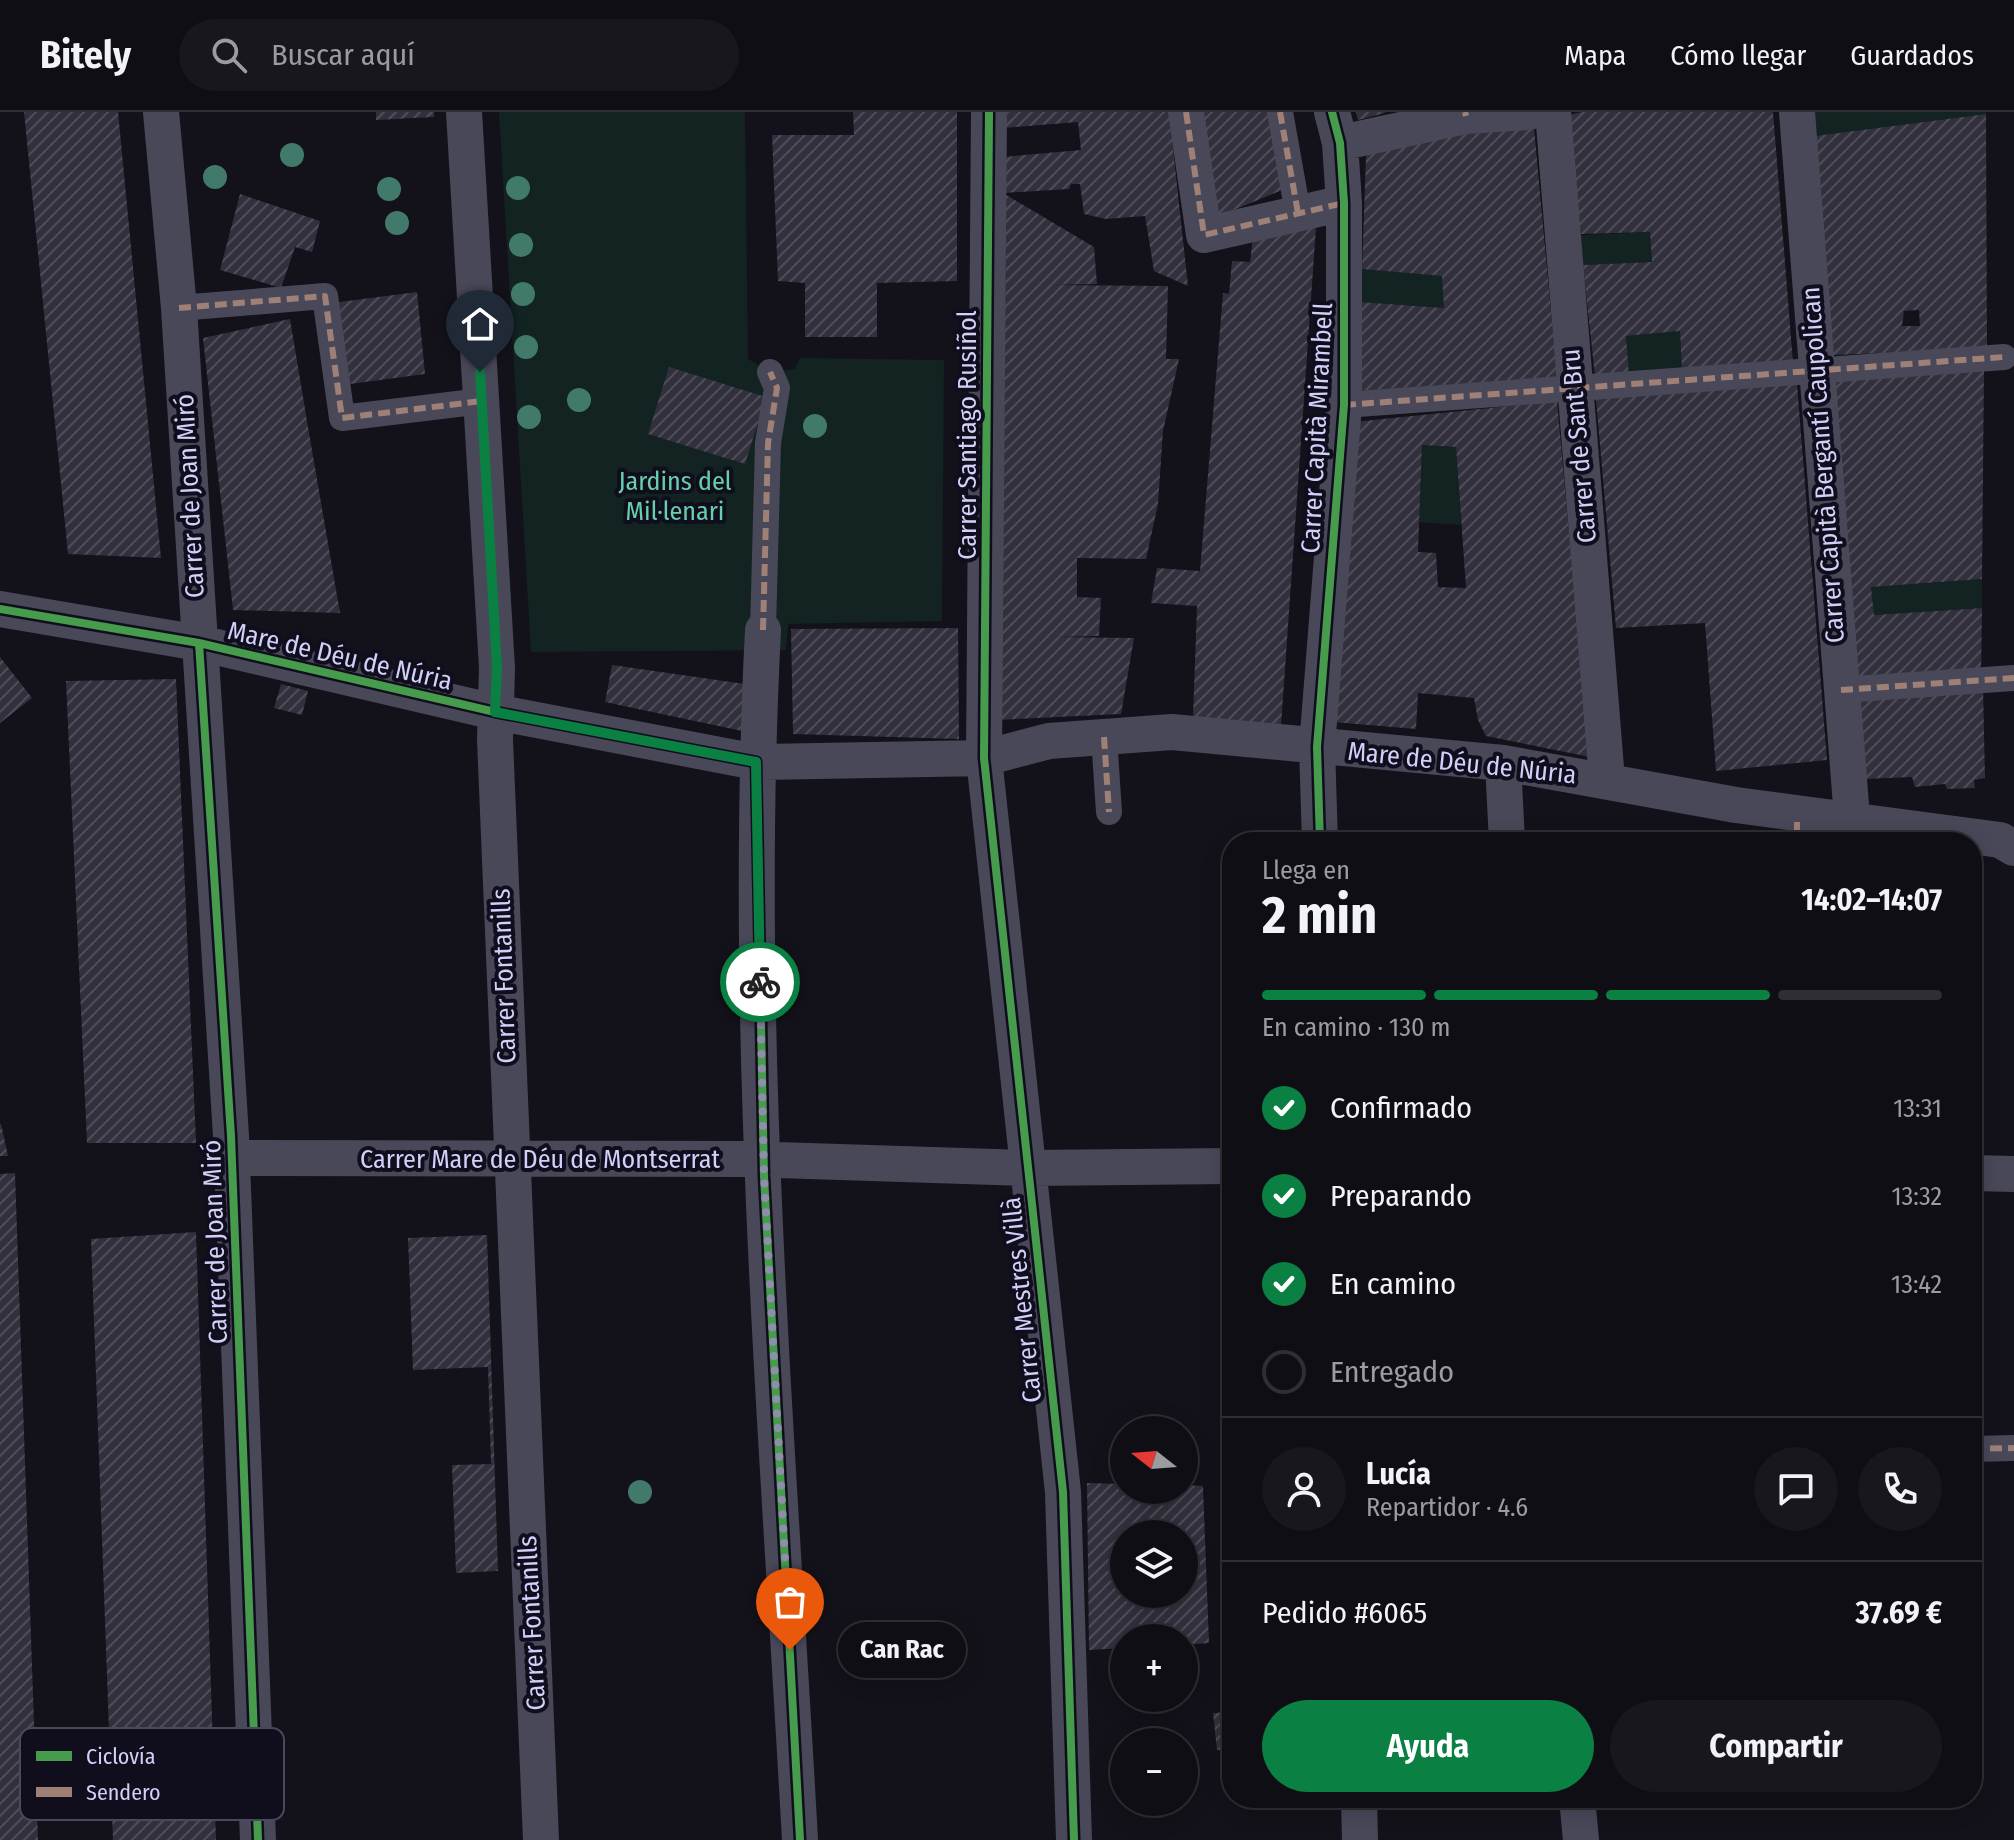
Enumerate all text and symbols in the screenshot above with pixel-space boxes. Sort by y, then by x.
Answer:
search box [179,19,739,91]
text: Bitely [40,32,131,78]
icon: search [207,33,251,77]
text: Buscar aquí [271,37,415,73]
text: Mapa [1564,39,1626,72]
text: Cómo llegar [1670,39,1806,72]
text: Guardados [1850,39,1974,72]
street label: Carrer Capità Bergantí Caupolican [1795,286,1851,644]
pin [446,290,514,372]
icon: home [458,302,502,346]
street label: Carrer Capità Mirambell [1295,302,1339,554]
street label: Carrer Santiago Rusiñol [952,310,983,560]
street label: Carrer de Sant Bru [1555,348,1603,544]
street label: Carrer de Joan Miró [169,393,211,599]
park label: Jardins del Mil·lenari [618,466,732,527]
street label: Mare de Déu de Núria [225,615,455,697]
street label: Mare de Déu de Núria [1346,736,1578,790]
text: Llega en [1262,855,1350,886]
text: 14:02–14:07 [1801,882,1942,918]
text: 2 min [1262,884,1377,947]
street label: Carrer Fontanills [485,888,523,1064]
courier [720,942,800,1022]
icon: bike [738,960,782,1004]
text: En camino · 130 m [1262,1012,1451,1043]
icon: check [1262,1086,1306,1130]
text: Confirmado [1330,1090,1472,1126]
text: 13:31 [1893,1093,1942,1124]
street label: Carrer de Joan Miró [196,1139,234,1345]
street label: Carrer Mare de Déu de Montserrat [360,1144,720,1175]
icon: check [1262,1174,1306,1218]
text: Preparando [1330,1178,1472,1214]
text: 13:32 [1891,1181,1942,1212]
street label: Carrer Mestres Villà [996,1196,1048,1404]
icon: check [1262,1262,1306,1306]
text: En camino [1330,1266,1456,1302]
text: 13:42 [1891,1269,1942,1300]
text: Entregado [1330,1354,1454,1390]
north arrow [1110,1416,1198,1504]
map controls [1110,1416,1198,1816]
button: person [1262,1447,1346,1531]
button: chat [1754,1447,1838,1531]
button: phone [1858,1447,1942,1531]
text: Lucía [1366,1456,1431,1492]
text: Repartidor · 4.6 [1366,1492,1528,1523]
button: layers [1110,1520,1198,1608]
street label: Carrer Fontanills [512,1535,552,1711]
pin [756,1568,824,1650]
icon: bag [768,1580,812,1624]
text: Pedido #6065 [1262,1595,1427,1631]
text: 37.69 € [1855,1595,1942,1631]
callout: Can Rac [838,1622,966,1678]
button: + [1110,1624,1198,1712]
text: Can Rac [860,1634,944,1665]
button: Ayuda [1262,1700,1594,1792]
button: Compartir [1610,1700,1942,1792]
legend [20,1728,284,1820]
button: − [1110,1728,1198,1816]
text: Ciclovía [86,1743,155,1770]
text: Sendero [86,1779,161,1806]

